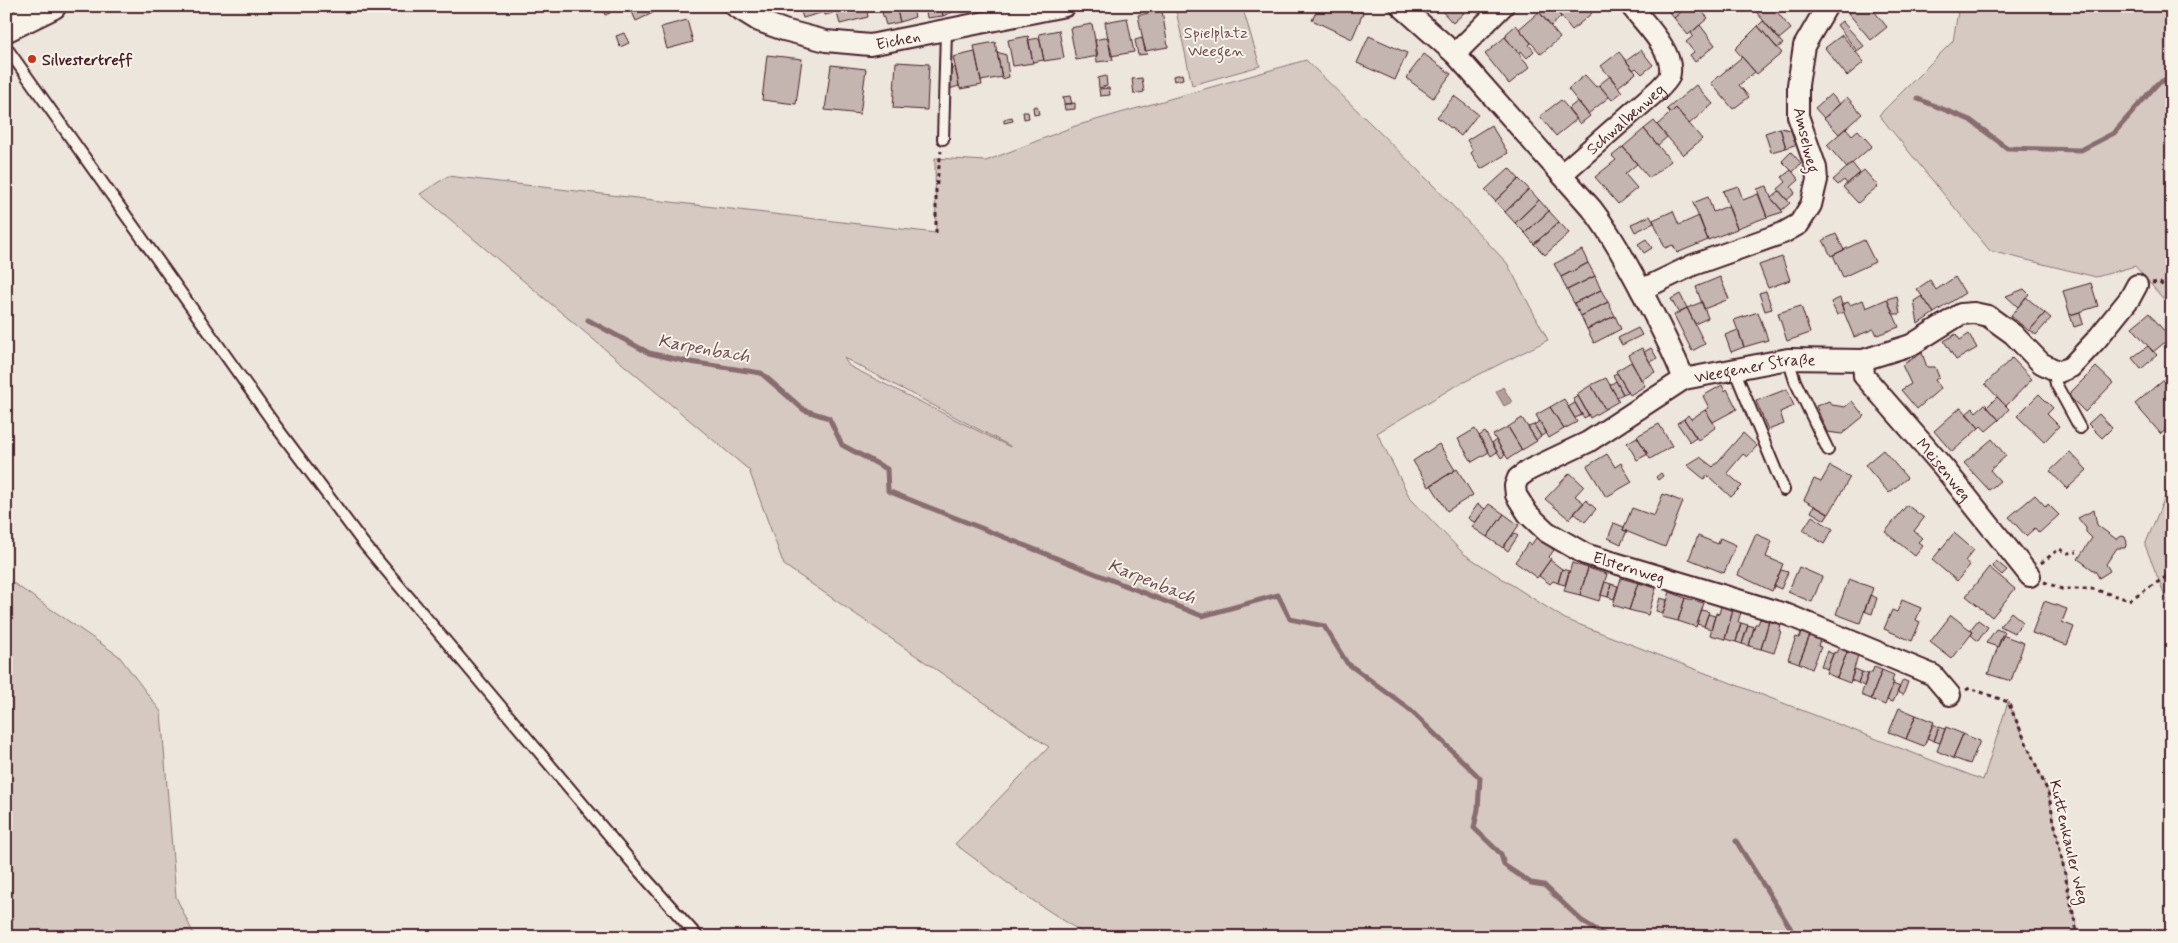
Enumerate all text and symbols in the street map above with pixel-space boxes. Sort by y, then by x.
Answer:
park label: Spielplatz Weegen [1184,23,1248,63]
street label: Eichen [874,26,922,56]
place label: Silvestertreff [42,50,133,71]
marker: Silvestertreff [26,53,38,65]
street label: Schwalbenweg [1582,80,1671,160]
street label: Amselweg [1787,105,1823,176]
water label: Karpenbach [656,329,752,369]
street label: Weegener Straße [1693,350,1816,389]
street label: Meisenweg [1911,434,1975,506]
street label: Elsternweg [1590,548,1667,589]
water label: Karpenbach [1104,553,1199,611]
street label: Kuttenkauler Weg [2043,778,2093,907]

